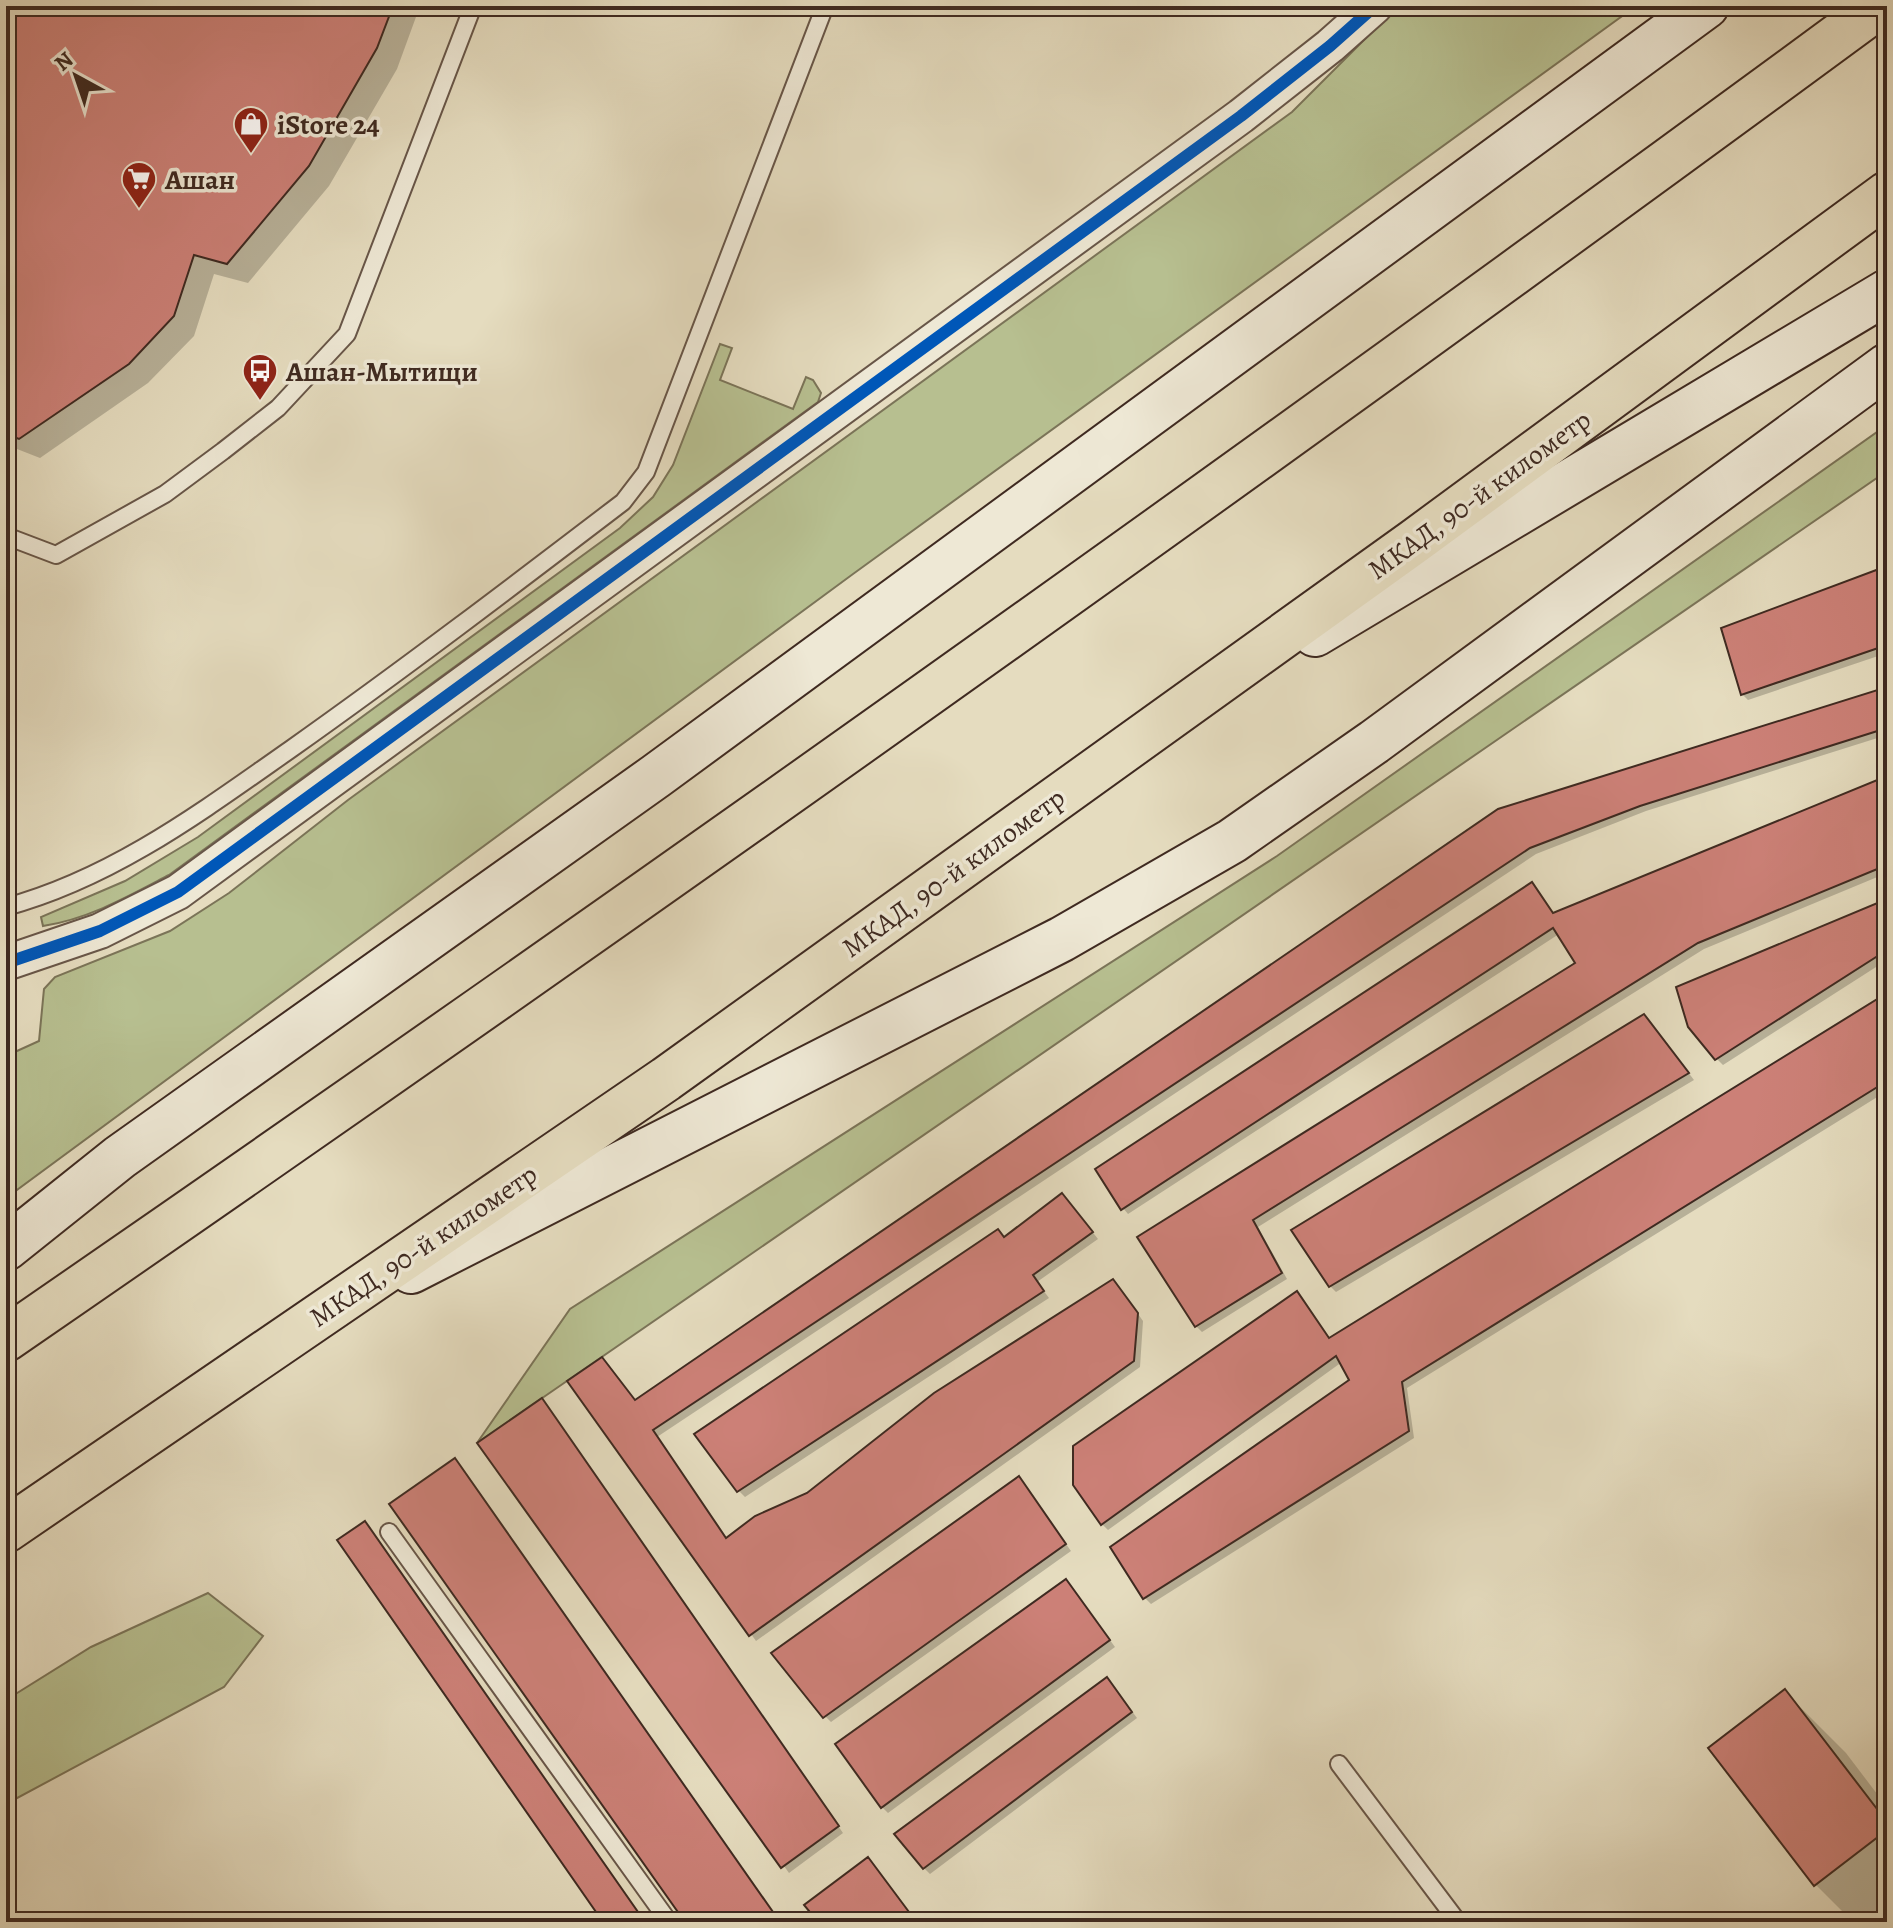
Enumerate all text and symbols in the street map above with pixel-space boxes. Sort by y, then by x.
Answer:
north arrow [36,36,116,116]
text: N [48,45,80,78]
shop icon: iStore 24 [232,105,270,155]
place label: iStore 24 [277,106,380,144]
supermarket icon: Ашан [120,160,158,210]
place label: Ашан [164,161,235,199]
bus stop icon: Ашан-Мытищи [241,352,279,402]
place label: Ашан-Мытищи [285,353,478,391]
street label: МКАД, 90-й километр [1360,401,1599,589]
street label: МКАД, 90-й километр [834,779,1073,967]
street label: МКАД, 90-й километр [302,1155,545,1336]

